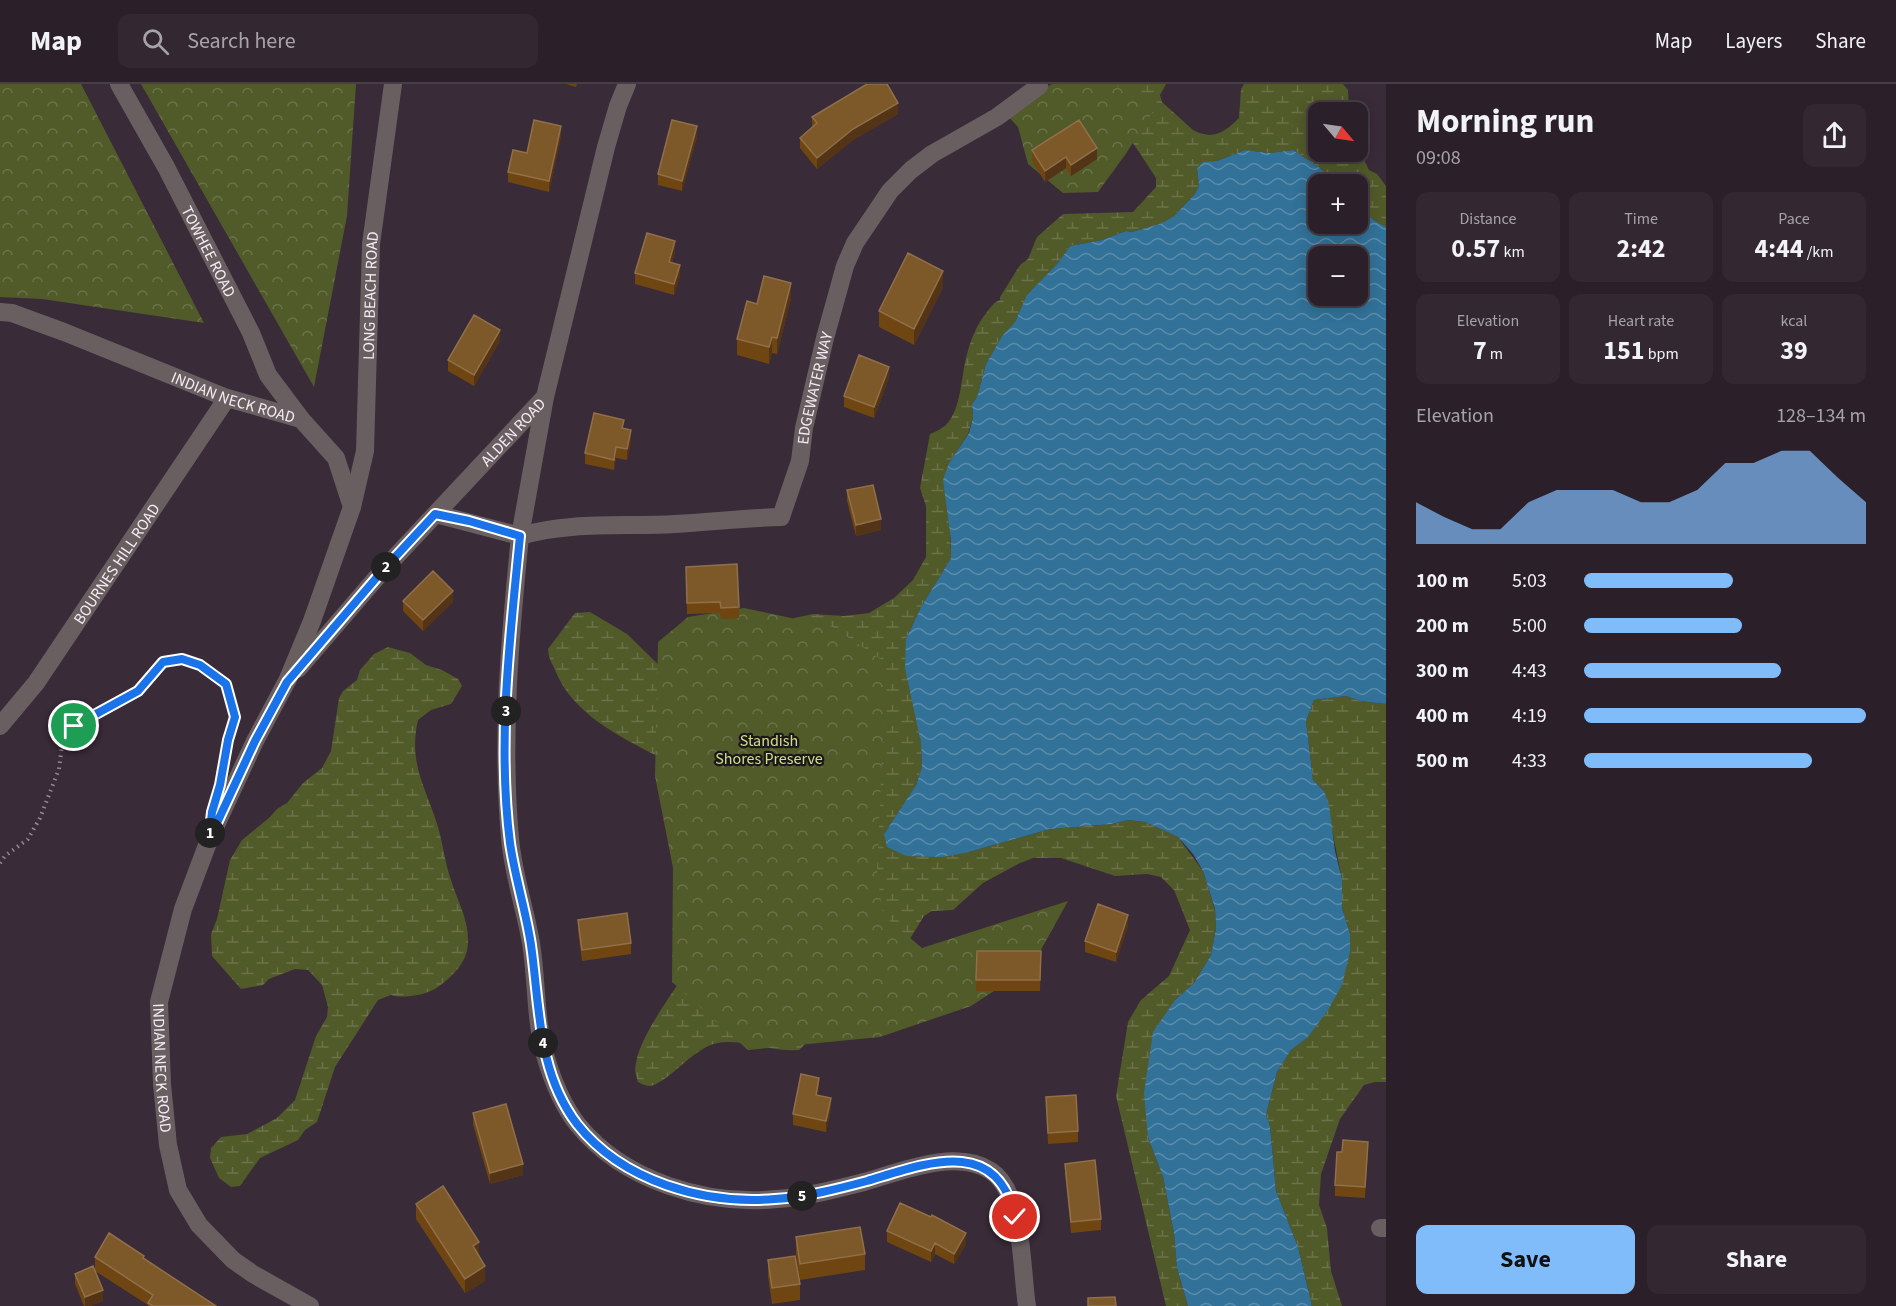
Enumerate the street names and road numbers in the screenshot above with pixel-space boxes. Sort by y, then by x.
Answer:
street label: TOWHEE ROAD [176,202,241,301]
street label: LONG BEACH ROAD [358,230,385,360]
street label: EDGEWATER WAY [792,329,838,446]
street label: INDIAN NECK ROAD [168,367,298,429]
street label: ALDEN ROAD [476,393,551,471]
street label: BOURNES HILL ROAD [68,499,166,629]
street label: INDIAN NECK ROAD [147,1003,177,1134]

